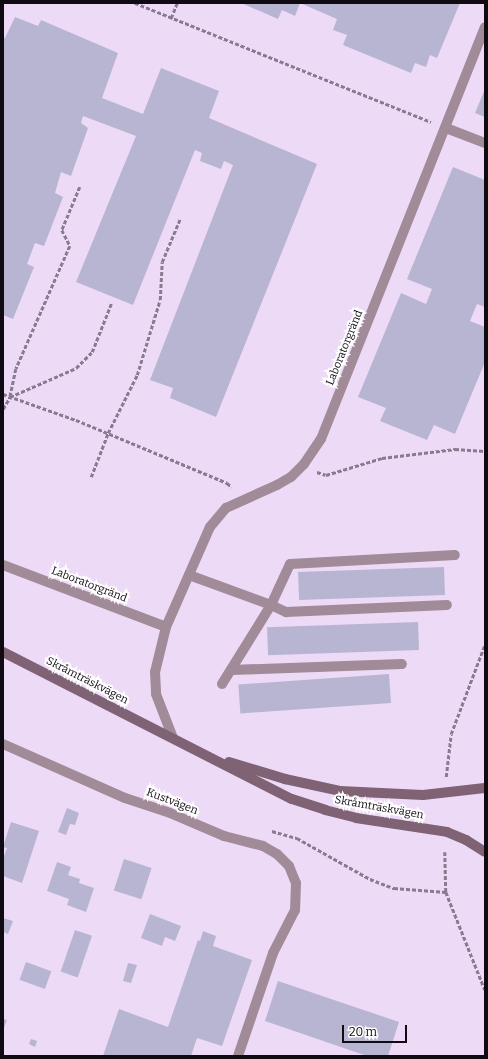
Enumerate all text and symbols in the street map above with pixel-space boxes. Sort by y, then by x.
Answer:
street label: Laboratorgränd [324,308,366,388]
street label: Laboratorgränd [49,565,129,605]
street label: Skråmträskvägen [44,655,130,707]
street label: Kustvägen [144,786,200,818]
street label: Skråmträskvägen [333,794,425,822]
scale bar [344,1017,409,1043]
text: 20 m [349,1025,377,1039]

